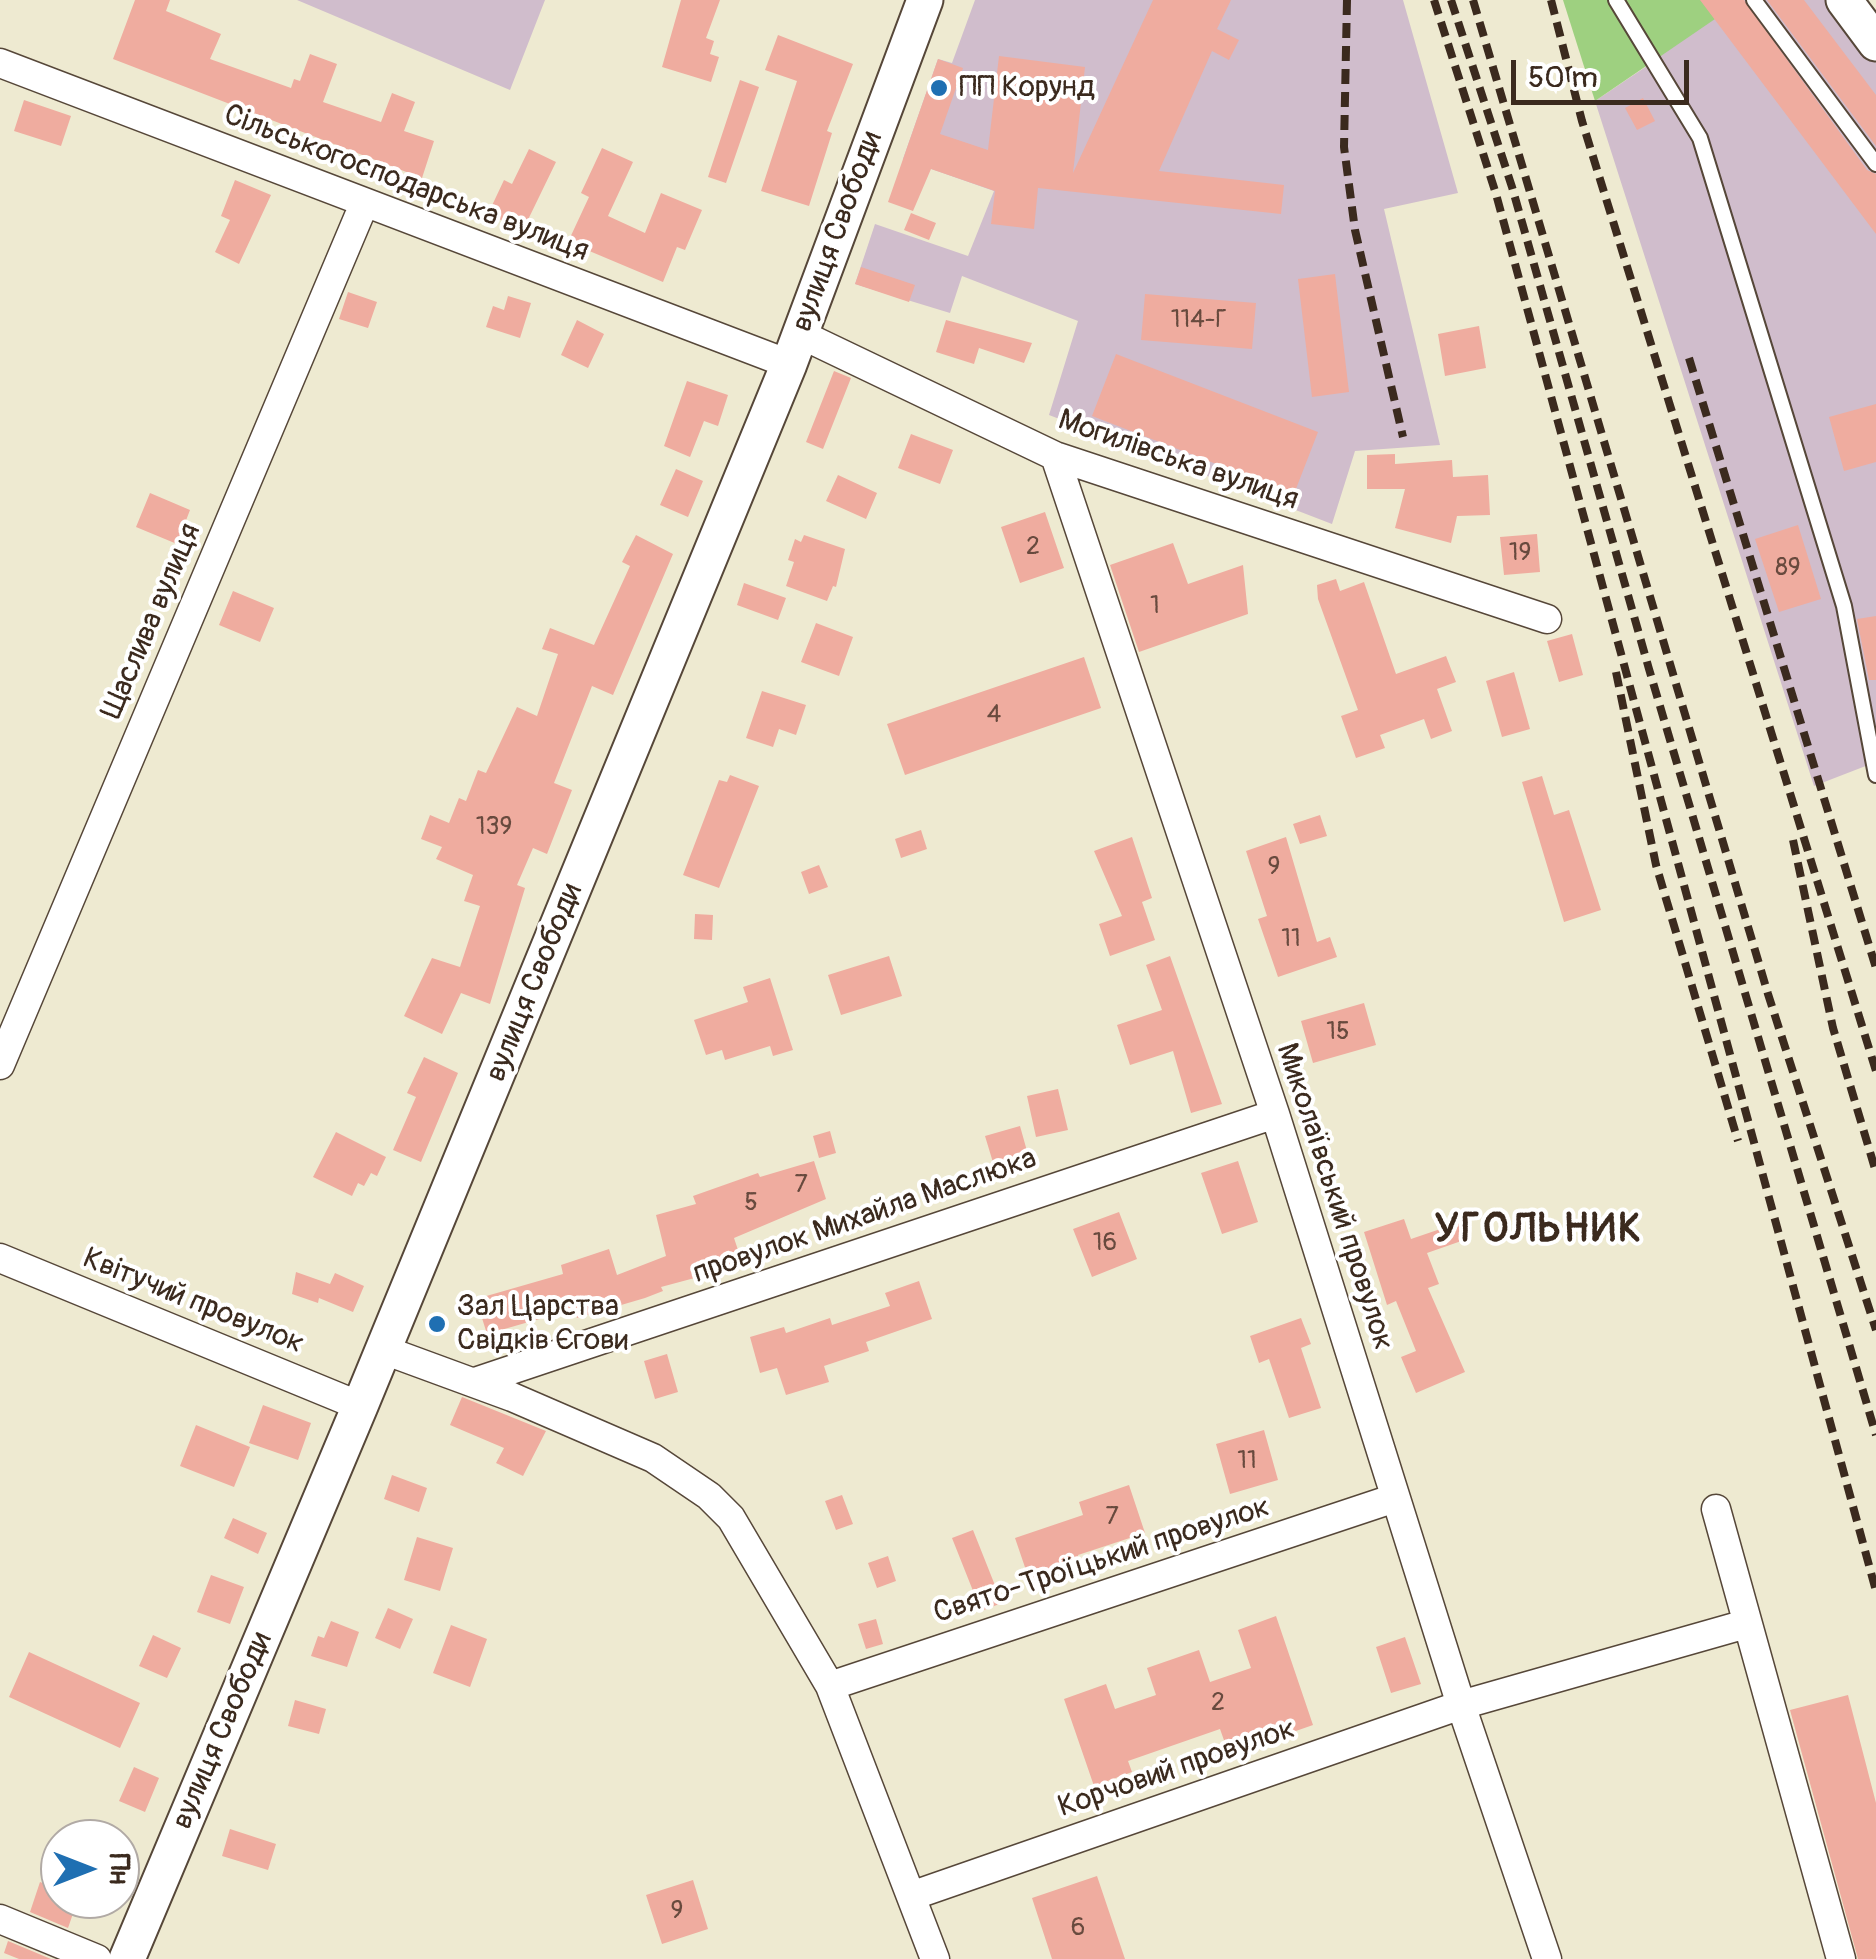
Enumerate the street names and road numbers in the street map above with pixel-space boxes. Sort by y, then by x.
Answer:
street label: Сільськогосподарська вулиця [219,98,593,270]
street label: вулиця Свободи [785,127,891,337]
street label: Могилівська вулиця [1053,403,1303,519]
street label: Щаслива вулиця [94,518,210,726]
street label: вулиця Свободи [479,879,591,1087]
street label: Миколаївський провулок [1267,1039,1401,1355]
street label: провулок Михайла Маслюка [689,1141,1041,1293]
street label: Квітучий провулок [77,1241,309,1363]
street label: Свято-Троїцький провулок [929,1490,1275,1632]
street label: вулиця Свободи [165,1627,281,1835]
street label: Корчовий провулок [1054,1712,1300,1826]

